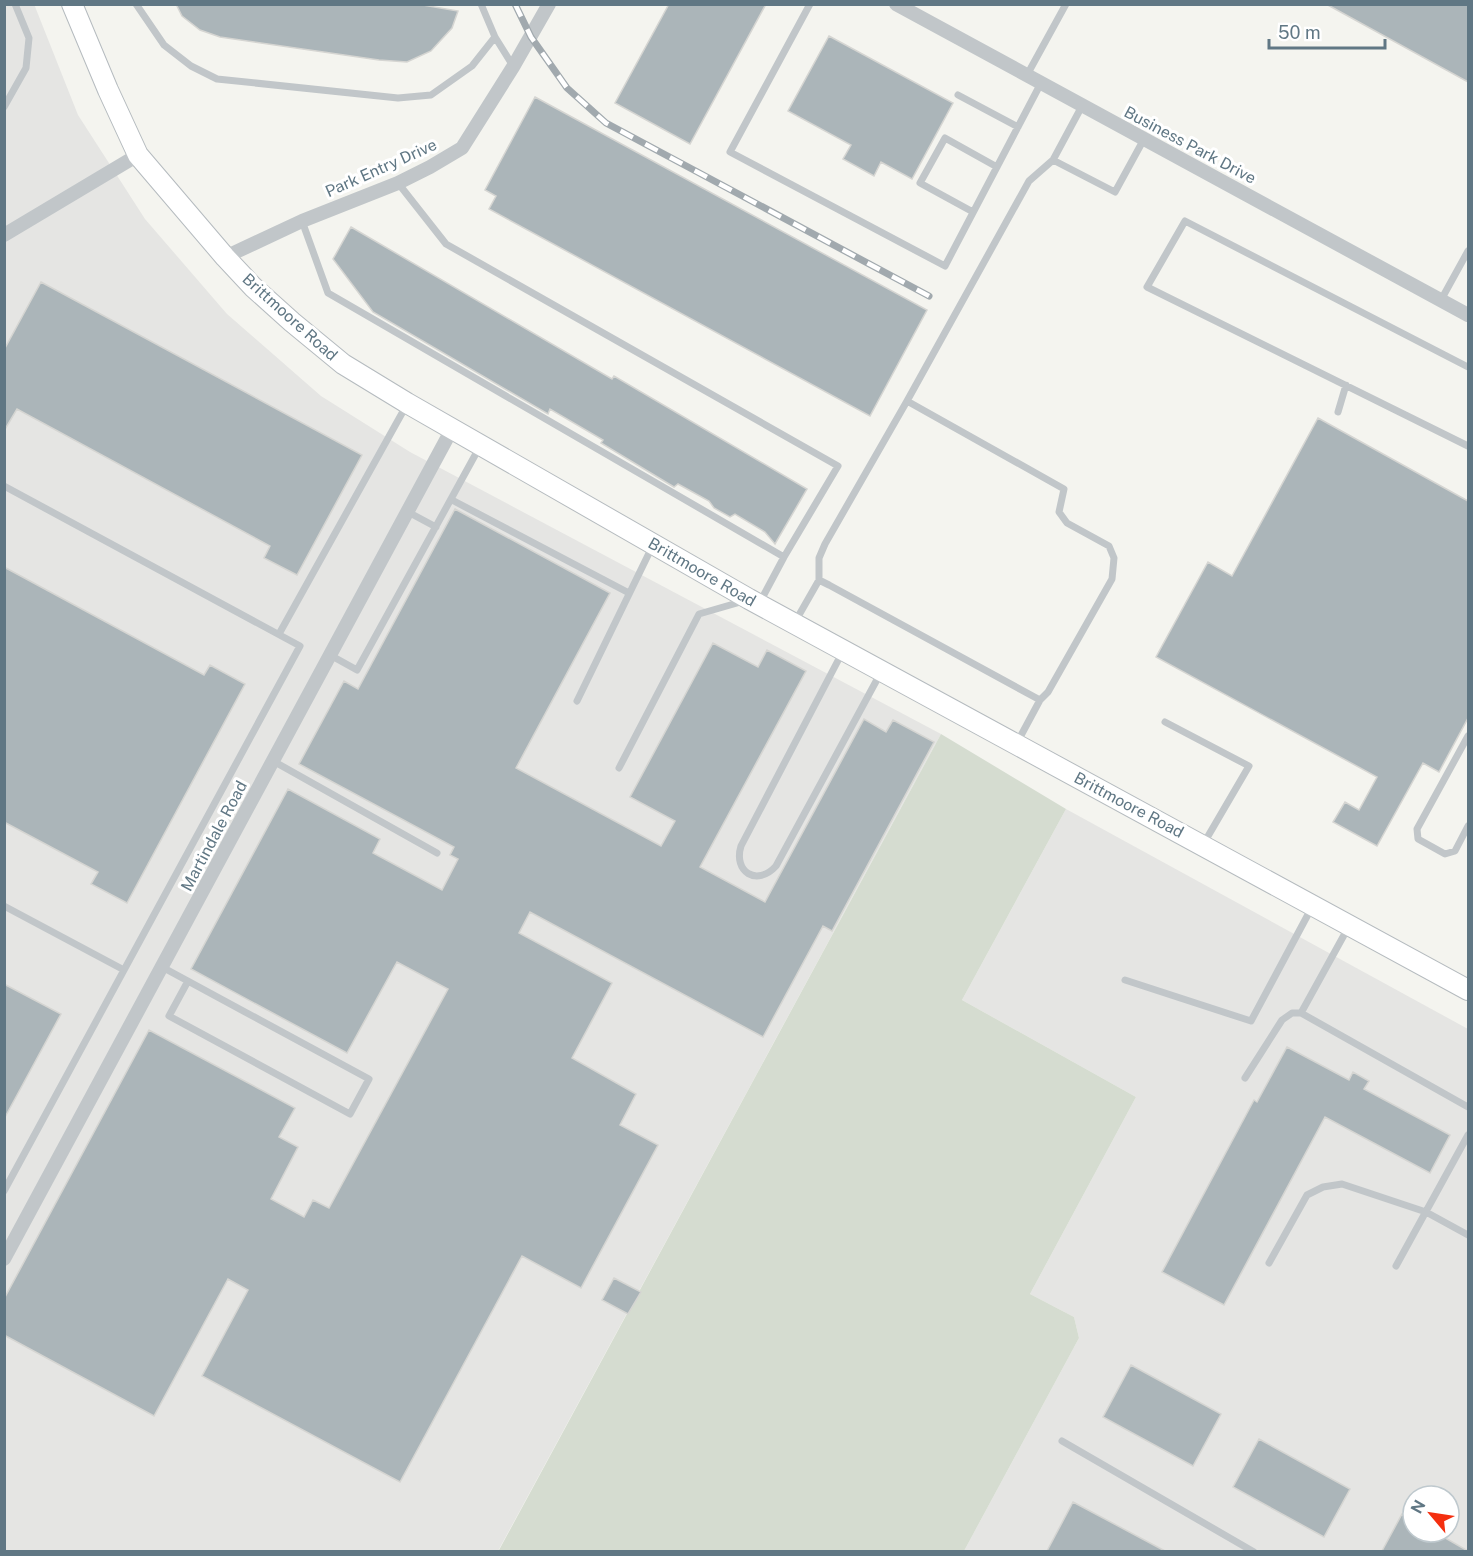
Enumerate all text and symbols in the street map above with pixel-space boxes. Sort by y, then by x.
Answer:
scale bar [1269,12,1384,50]
text: 50 m [1278,22,1321,43]
street label: Business Park Drive [1121,102,1259,188]
street label: Park Entry Drive [322,135,440,201]
street label: Brittmoore Road [239,269,341,365]
street label: Brittmoore Road [645,533,759,611]
street label: Brittmoore Road [1071,768,1187,842]
street label: Martindale Road [177,778,251,894]
north arrow [1401,1484,1461,1544]
text: N [1407,1497,1430,1517]

